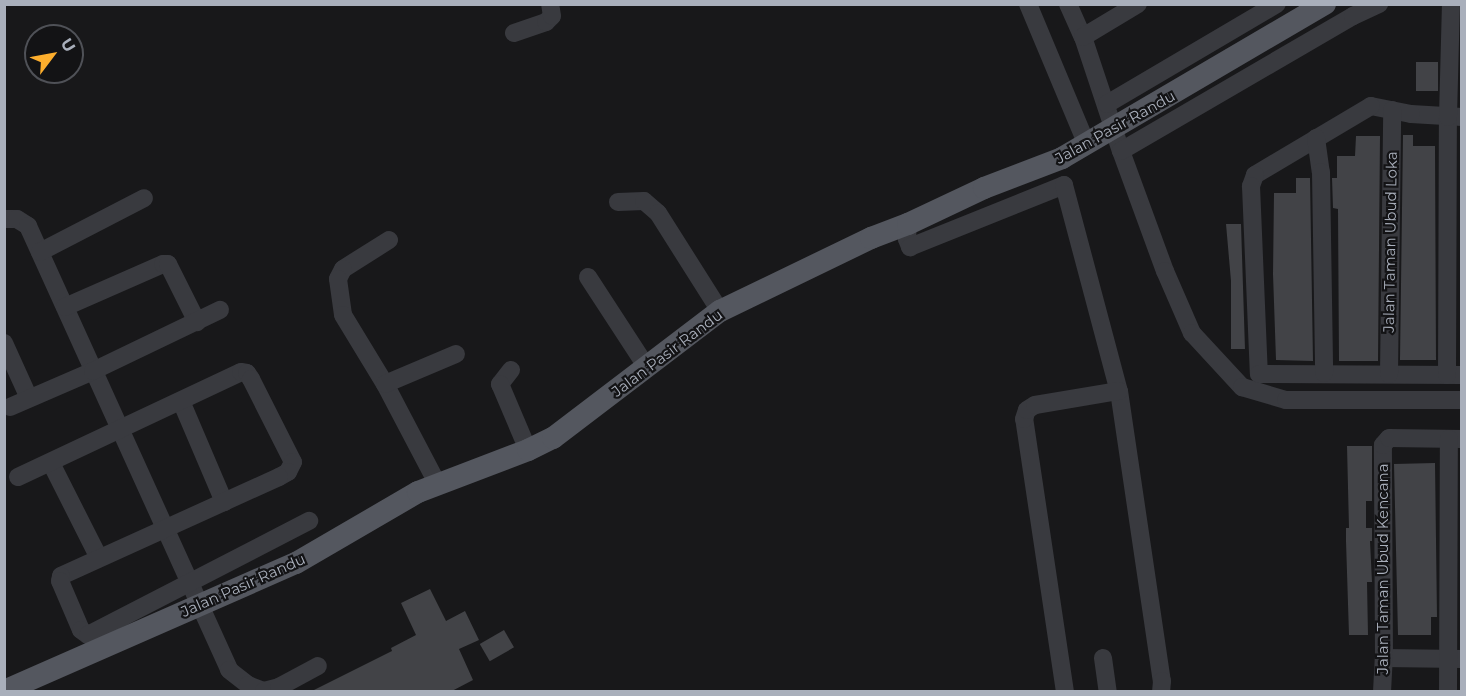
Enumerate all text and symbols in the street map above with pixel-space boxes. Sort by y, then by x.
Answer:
north arrow [24,24,84,84]
text: U [57,35,79,56]
street label: Jalan Pasir Randu [1052,87,1178,167]
street label: Jalan Taman Ubud Loka [1379,151,1401,333]
street label: Jalan Pasir Randu [608,305,726,401]
street label: Jalan Taman Ubud Kencana [1374,463,1392,675]
street label: Jalan Pasir Randu [178,550,308,620]

